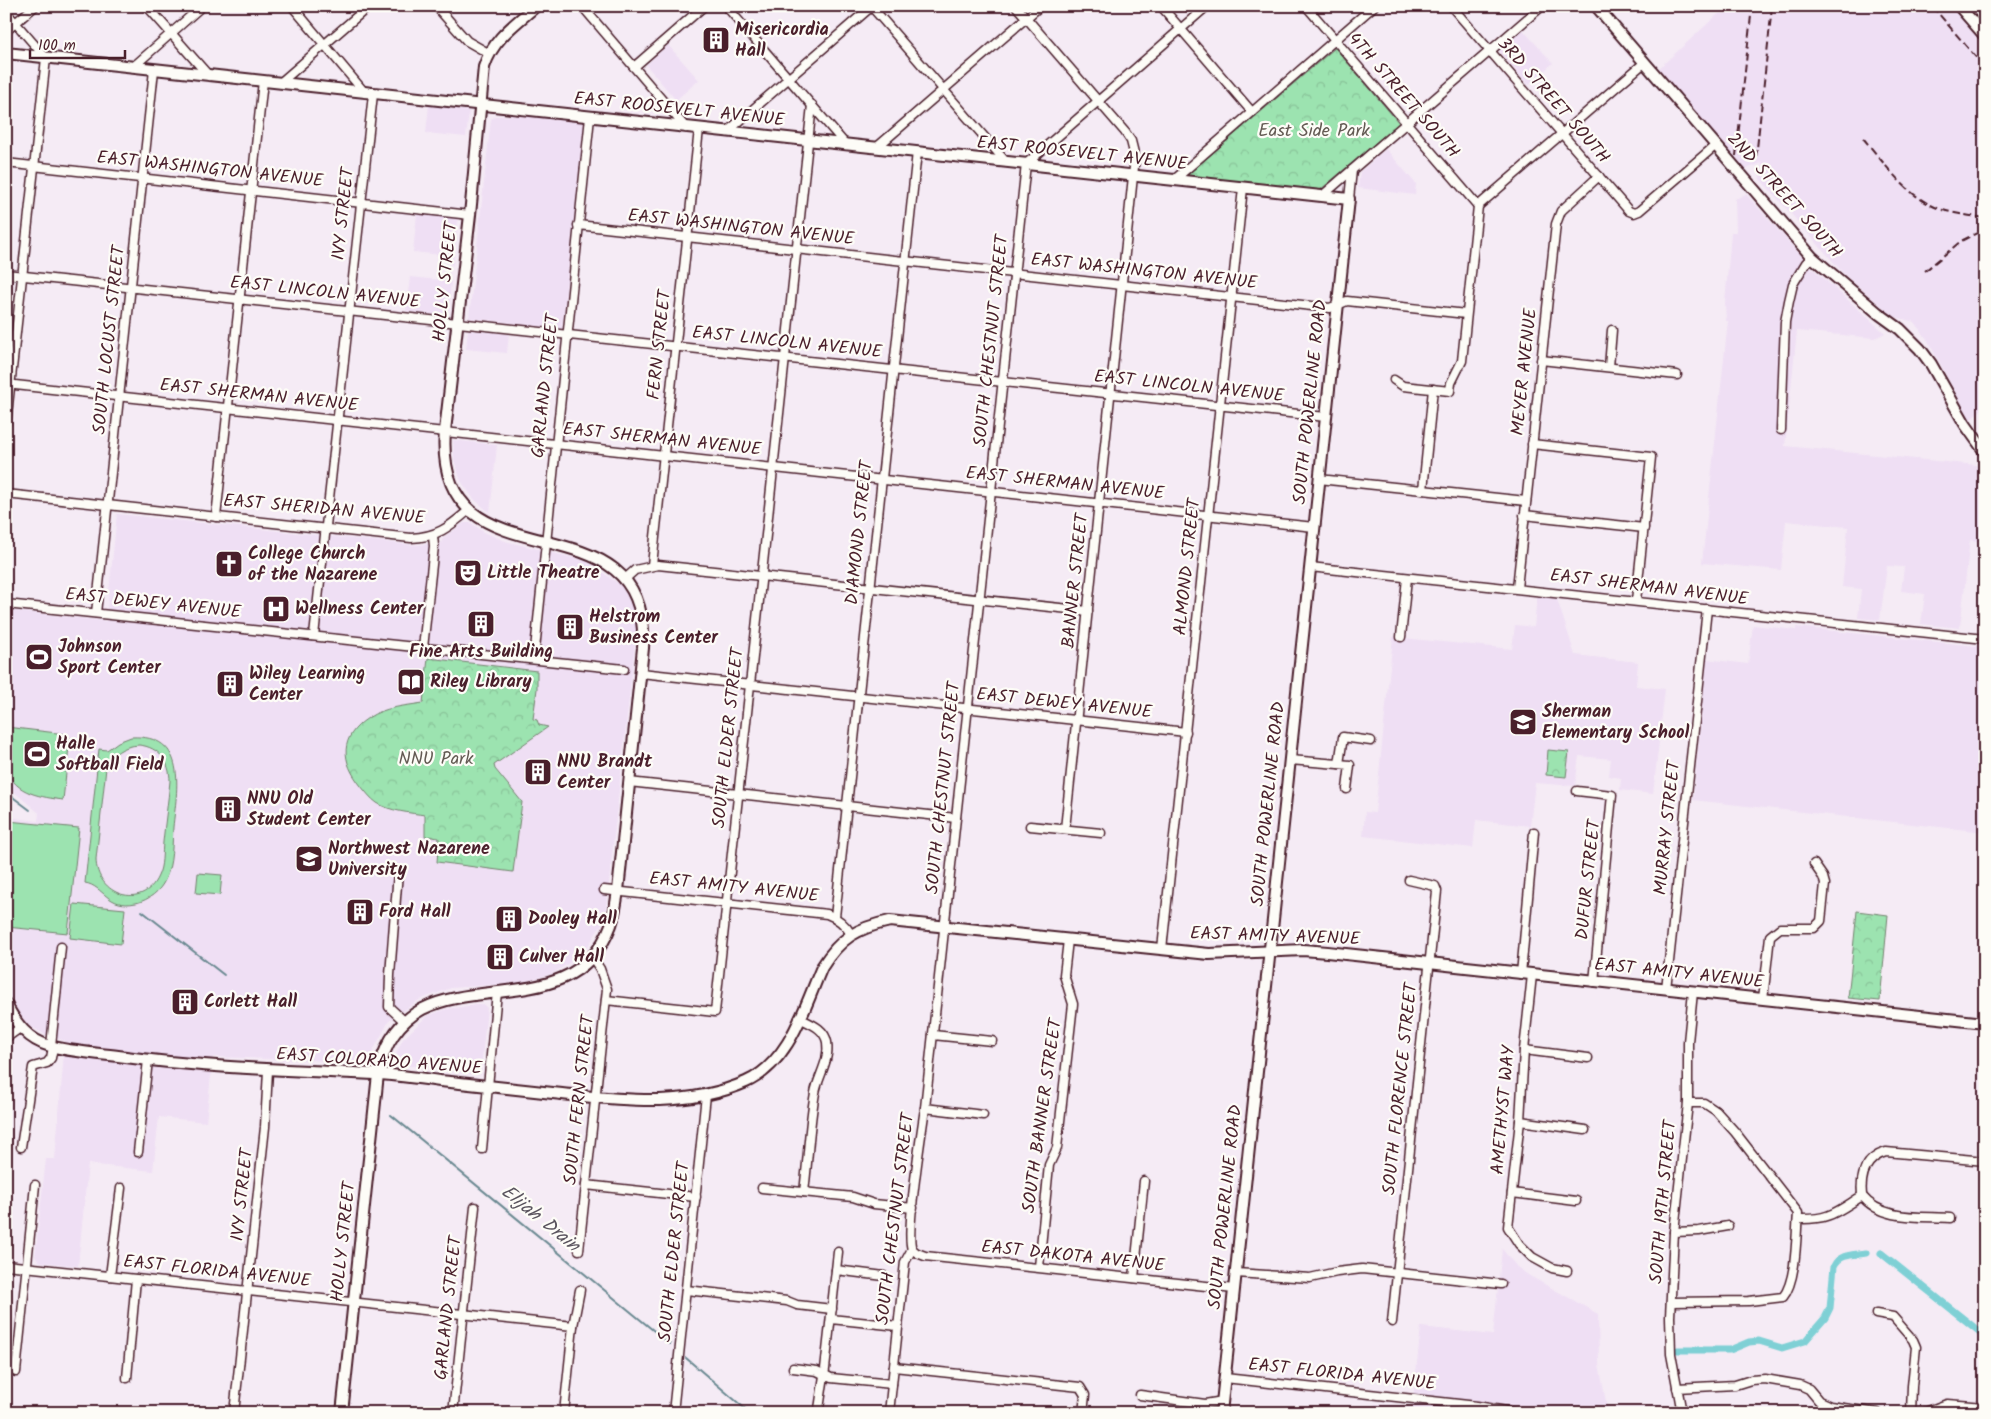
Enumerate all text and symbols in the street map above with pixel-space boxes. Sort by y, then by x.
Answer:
place label: Misericordia Hall [735,16,829,66]
building icon: Misericordia Hall [701,25,731,55]
street label: 4TH STREET SOUTH [1340,26,1466,166]
scale bar [30,28,125,60]
street label: 3RD STREET SOUTH [1489,31,1617,171]
text: 100 m [38,34,76,58]
street label: EAST ROOSEVELT AVENUE [572,85,786,136]
park label: East Side Park [1258,117,1370,146]
street label: 2ND STREET SOUTH [1719,126,1849,266]
street label: EAST ROOSEVELT AVENUE [975,129,1189,180]
street label: EAST WASHINGTON AVENUE [95,144,325,196]
street label: IVY STREET [325,165,363,262]
street label: EAST WASHINGTON AVENUE [626,202,856,254]
street label: HOLLY STREET [425,219,467,344]
street label: SOUTH CHESTNUT STREET [966,232,1018,448]
street label: SOUTH LOCUST STREET [86,243,134,436]
street label: EAST WASHINGTON AVENUE [1029,246,1259,298]
street label: EAST LINCOLN AVENUE [228,269,422,317]
street label: FERN STREET [640,287,680,401]
street label: SOUTH POWERLINE ROAD [1286,298,1336,506]
street label: MEYER AVENUE [1504,306,1546,437]
street label: GARLAND STREET [524,311,568,459]
street label: EAST LINCOLN AVENUE [690,319,884,367]
street label: EAST LINCOLN AVENUE [1092,363,1286,411]
street label: EAST SHERMAN AVENUE [158,371,360,421]
street label: EAST SHERMAN AVENUE [561,415,763,465]
street label: DIAMOND STREET [838,458,882,607]
street label: EAST SHERMAN AVENUE [964,459,1166,509]
street label: EAST SHERIDAN AVENUE [222,487,427,533]
street label: ALMOND STREET [1166,496,1210,637]
street label: BANNER STREET [1055,511,1098,650]
place label: College Church of the Nazarene [248,540,378,590]
church icon: College Church of the Nazarene [214,549,244,579]
theatre icon: Little Theatre [453,558,483,588]
place label: Little Theatre [487,559,600,588]
street label: EAST SHERMAN AVENUE [1548,561,1750,615]
street label: EAST DEWEY AVENUE [64,580,243,628]
hospital icon: Wellness Center [261,594,291,624]
place label: Wellness Center [295,595,425,624]
place label: Helstrom Business Center [589,603,719,653]
building icon: Fine Arts Building [466,609,496,639]
building icon: Helstrom Business Center [555,612,585,642]
place label: Johnson Sport Center [58,633,162,683]
place label: Fine Arts Building [409,638,553,667]
sports icon: Johnson Sport Center [24,642,54,672]
street label: SOUTH ELDER STREET [705,645,753,829]
place label: Wiley Learning Center [249,660,365,710]
library icon: Riley Library [396,667,426,697]
place label: Riley Library [430,668,532,697]
building icon: Wiley Learning Center [215,669,245,699]
street label: SOUTH CHESTNUT STREET [918,679,970,895]
street label: EAST DEWEY AVENUE [975,680,1154,728]
place label: Sherman Elementary School [1542,698,1689,748]
street label: SOUTH POWERLINE ROAD [1244,700,1294,908]
school or university icon: Sherman Elementary School [1508,707,1538,737]
place label: Halle Softball Field [56,730,164,780]
sports icon: Halle Softball Field [22,739,52,769]
park label: NNU Park [399,745,474,774]
place label: NNU Brandt Center [557,748,653,798]
building icon: NNU Brandt Center [523,757,553,787]
street label: MURRAY STREET [1647,758,1690,897]
place label: NNU Old Student Center [247,785,372,835]
building icon: NNU Old Student Center [213,794,243,824]
street label: DUFUR STREET [1568,817,1610,942]
place label: Northwest Nazarene University [328,835,490,885]
school or university icon: Northwest Nazarene University [294,844,324,874]
street label: EAST AMITY AVENUE [648,865,821,911]
building icon: Ford Hall [345,897,375,927]
place label: Ford Hall [379,898,451,927]
building icon: Dooley Hall [494,904,524,934]
place label: Dooley Hall [528,905,617,934]
street label: EAST AMITY AVENUE [1189,920,1361,954]
building icon: Culver Hall [485,942,515,972]
place label: Culver Hall [519,943,604,972]
street label: EAST AMITY AVENUE [1593,951,1766,997]
street label: SOUTH FLORENCE STREET [1375,980,1427,1196]
building icon: Corlett Hall [170,987,200,1017]
place label: Corlett Hall [204,988,297,1017]
street label: SOUTH FERN STREET [557,1012,603,1186]
street label: SOUTH BANNER STREET [1015,1016,1071,1215]
street label: EAST COLORADO AVENUE [275,1040,483,1084]
street label: AMETHYST WAY [1484,1044,1524,1176]
street label: SOUTH POWERLINE ROAD [1201,1103,1251,1311]
street label: SOUTH CHESTNUT STREET [869,1110,924,1326]
street label: SOUTH 19TH STREET [1642,1118,1686,1285]
street label: IVY STREET [224,1146,262,1243]
street label: SOUTH ELDER STREET [651,1159,699,1343]
water label: Elijah Drain [494,1178,587,1261]
street label: HOLLY STREET [323,1179,365,1304]
street label: GARLAND STREET [427,1233,471,1381]
street label: EAST DAKOTA AVENUE [980,1233,1167,1281]
street label: EAST FLORIDA AVENUE [122,1248,313,1296]
street label: EAST FLORIDA AVENUE [1247,1351,1438,1399]

